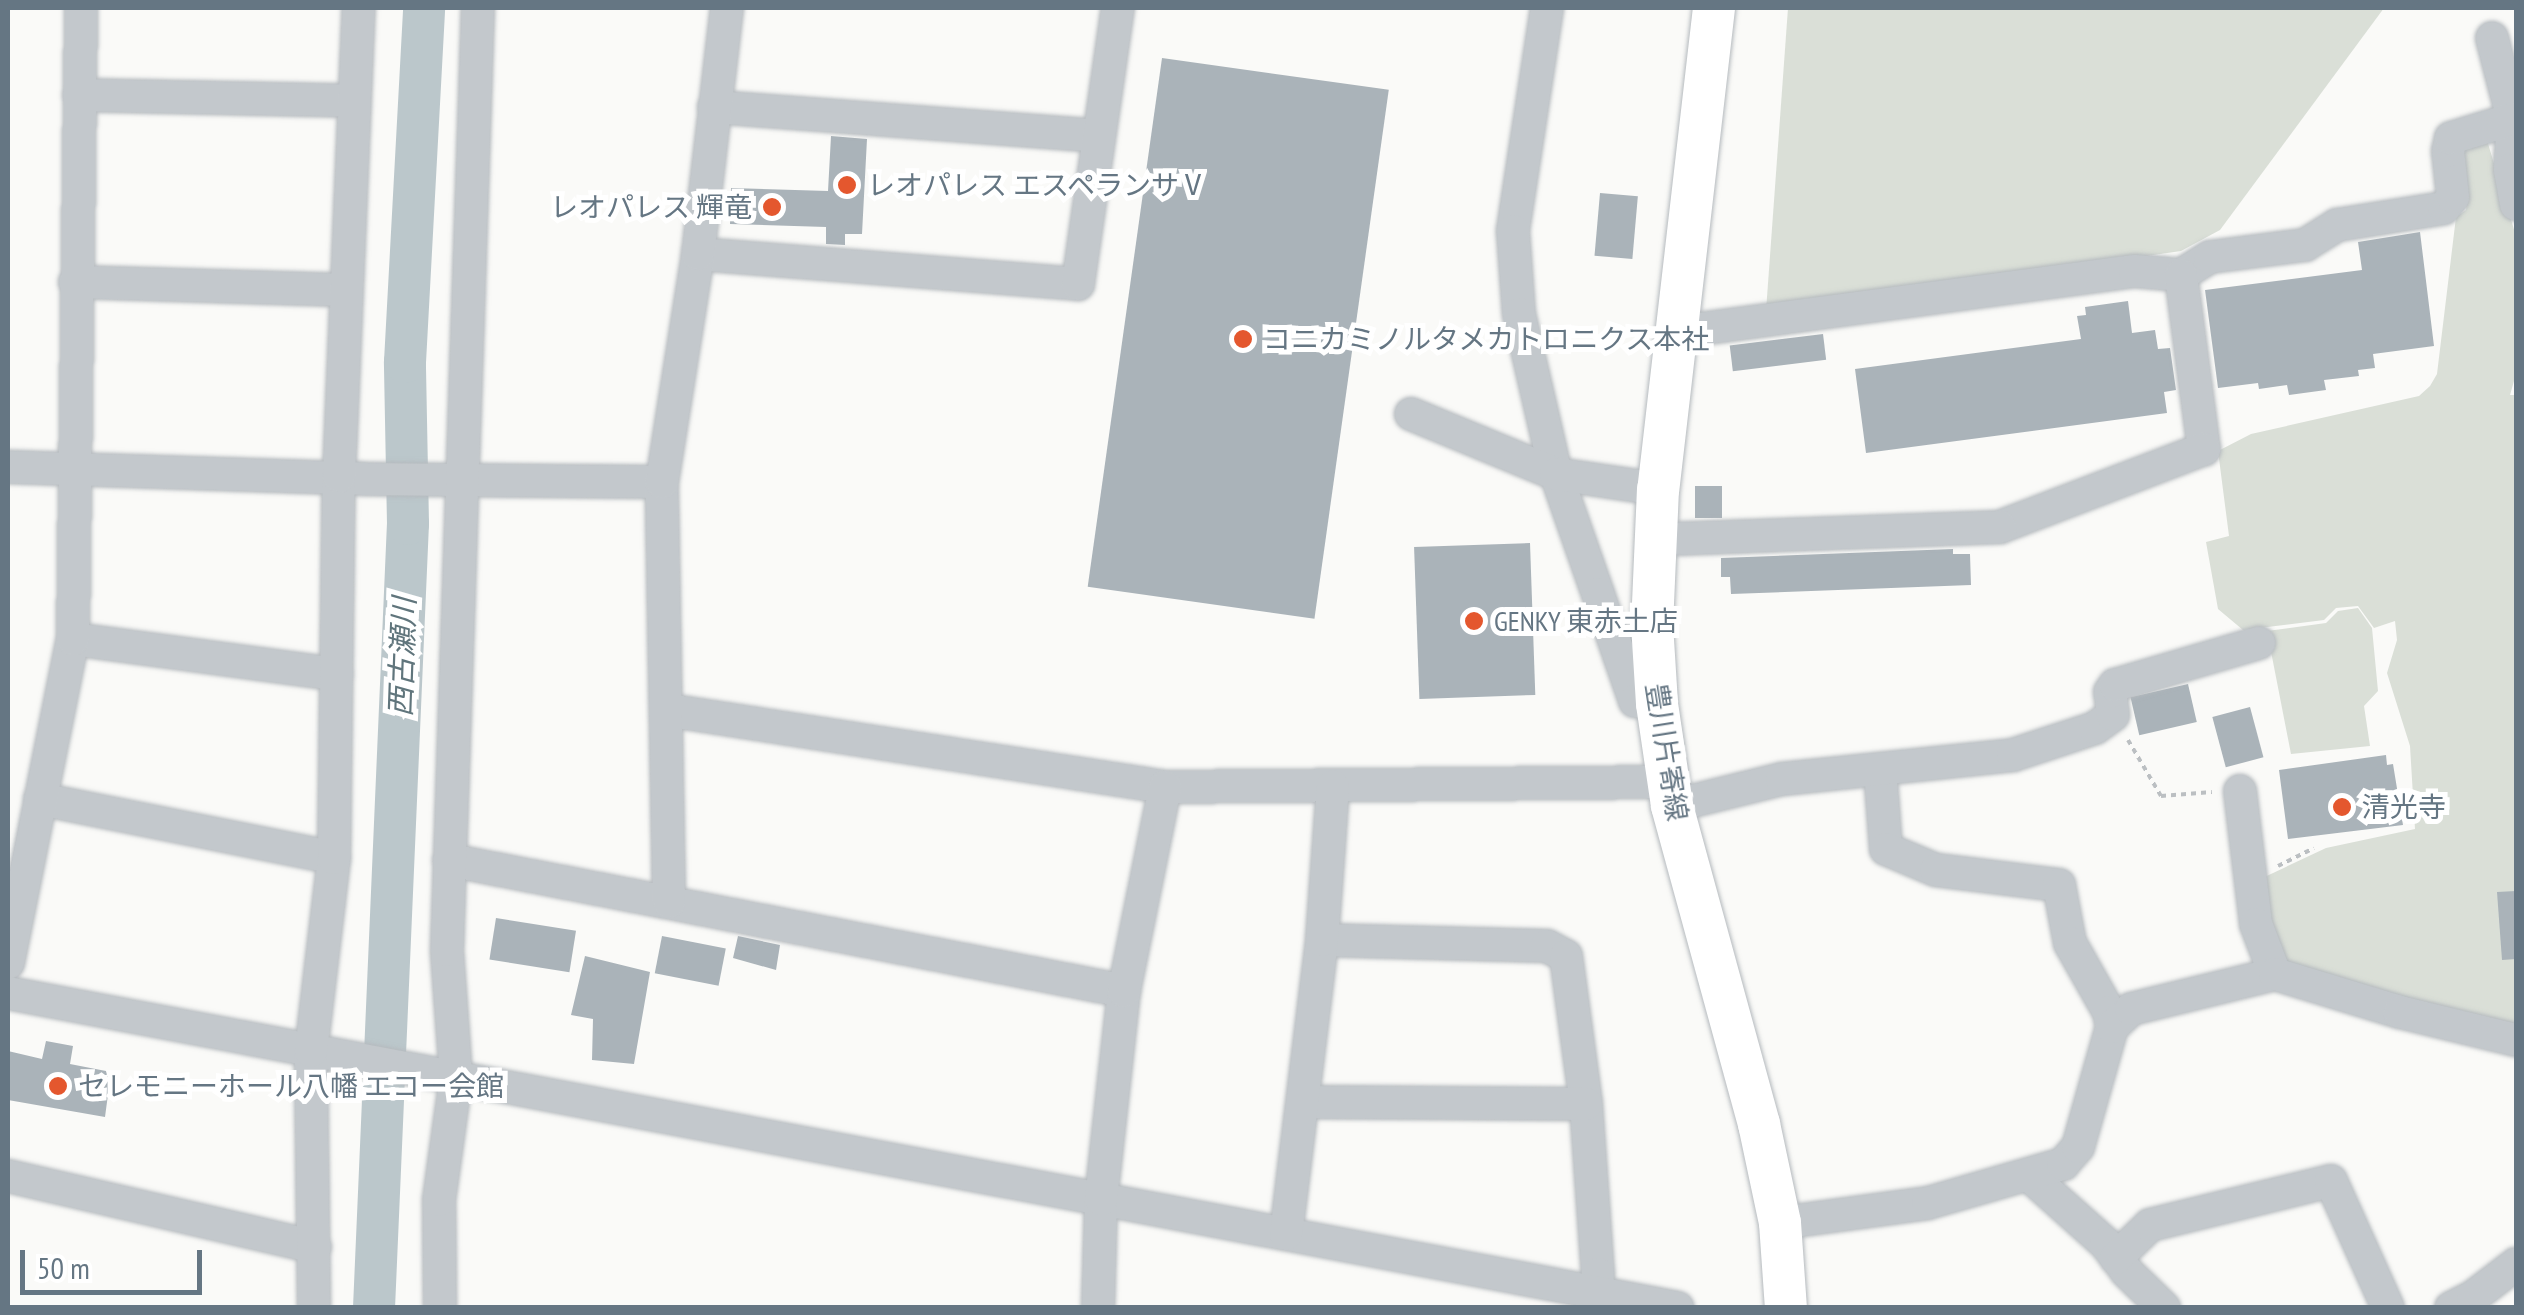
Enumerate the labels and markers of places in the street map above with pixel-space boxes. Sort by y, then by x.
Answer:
place label: レオパレス エスペランサⅤ [867,168,1209,202]
marker: レオパレス エスペランサⅤ [836,174,858,196]
place label: レオパレス 輝竜 [550,190,752,224]
marker: レオパレス 輝竜 [761,196,783,218]
place label: コニカミノルタメカトロニクス本社 [1263,322,1711,356]
marker: コニカミノルタメカトロニクス本社 [1232,328,1254,350]
place label: GENKY 東赤土店 [1494,604,1679,638]
marker: GENKY 東赤土店 [1463,610,1485,632]
place label: 清光寺 [2362,790,2446,824]
marker: 清光寺 [2331,796,2353,818]
place label: セレモニーホール八幡 エコー会館 [78,1069,504,1103]
marker: セレモニーホール八幡 エコー会館 [47,1075,69,1097]

